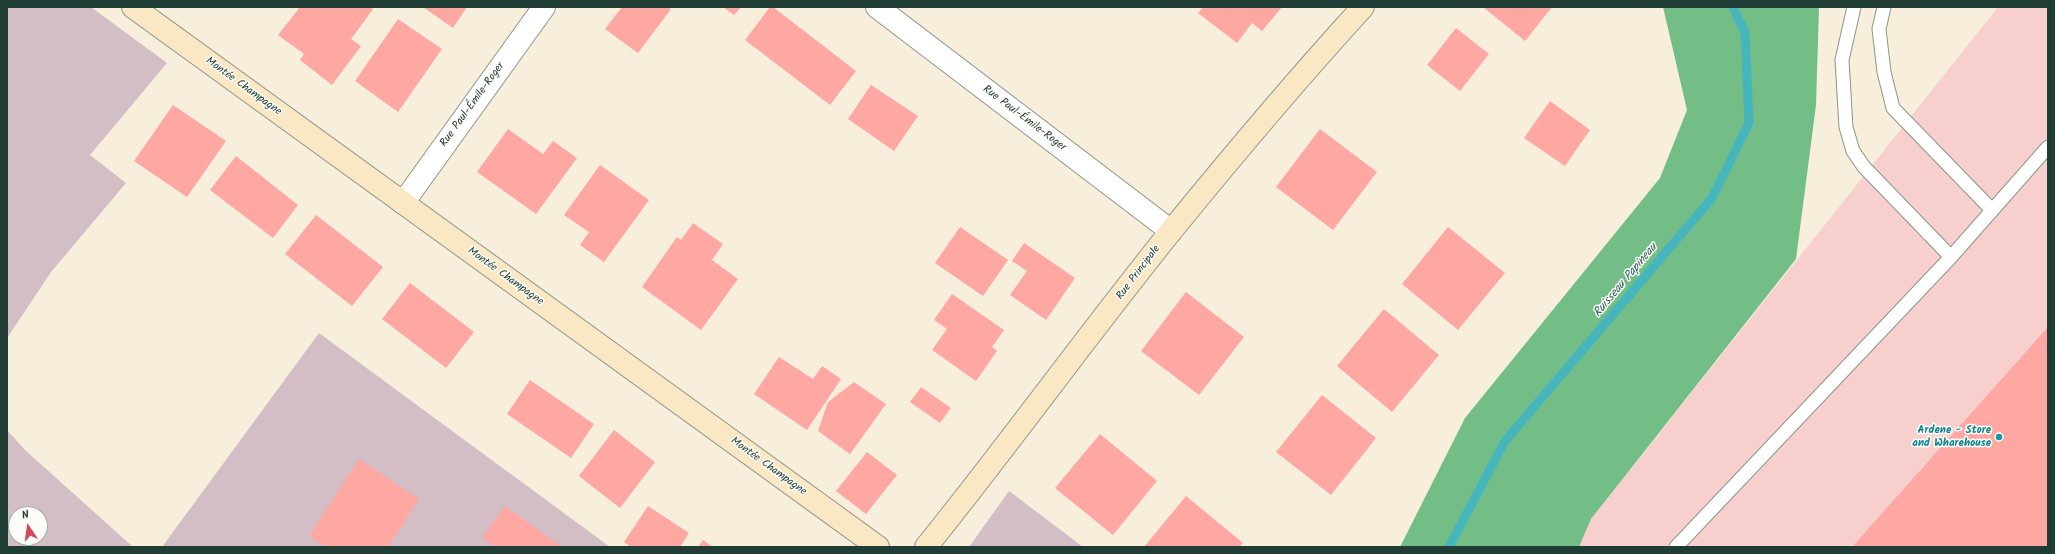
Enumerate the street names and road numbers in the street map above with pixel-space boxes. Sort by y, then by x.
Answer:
street label: Montée Champagne [202,55,284,119]
street label: Rue Paul-Émile-Roger [438,60,508,150]
street label: Rue Paul-Émile-Roger [980,83,1068,155]
street label: Rue Principale [1114,243,1164,303]
street label: Montée Champagne [464,245,546,309]
street label: Montée Champagne [727,435,809,499]

